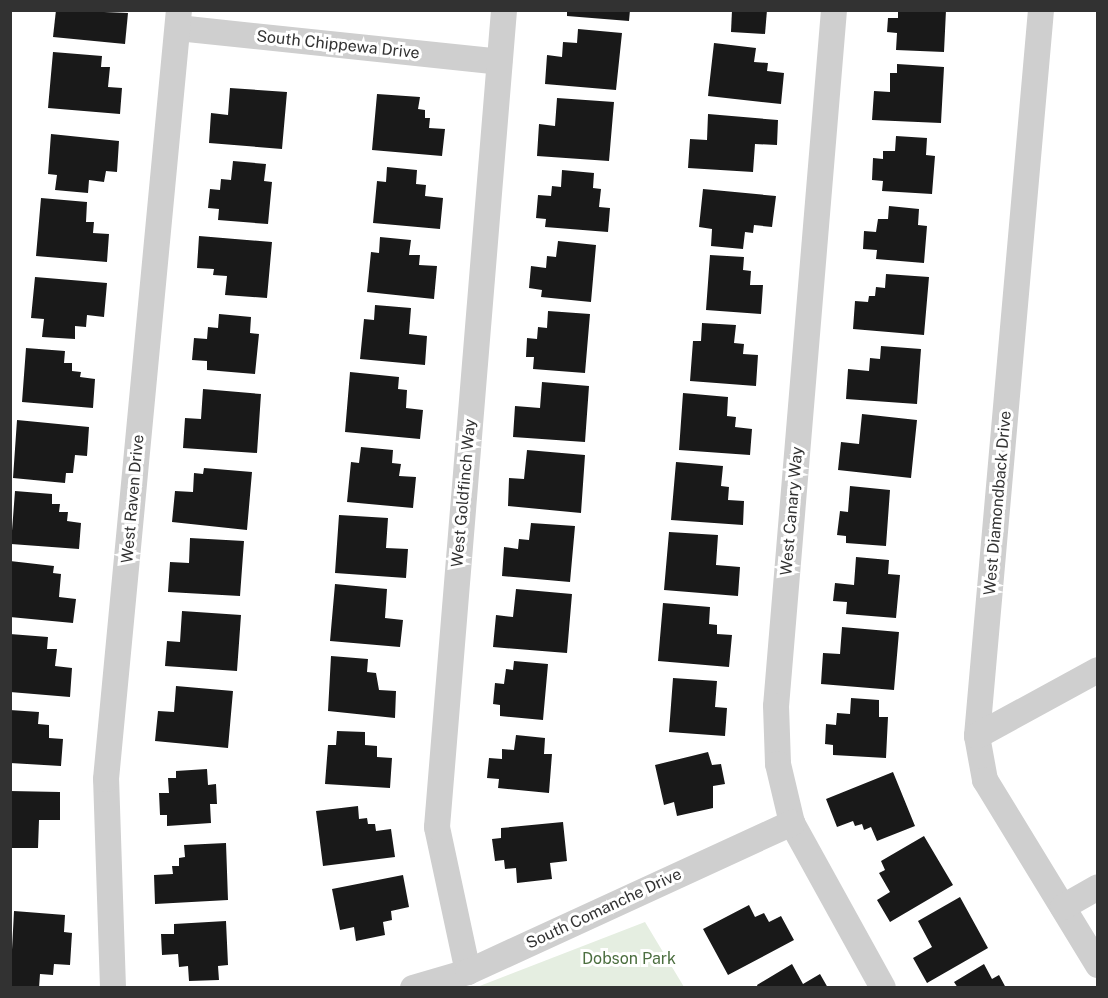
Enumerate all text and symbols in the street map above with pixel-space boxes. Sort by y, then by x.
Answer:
street label: South Chippewa Drive [255,27,421,63]
street label: West Diamondback Drive [980,410,1016,596]
street label: West Goldfinch Way [448,418,480,568]
street label: West Raven Drive [118,434,148,564]
street label: West Canary Way [777,445,807,577]
street label: South Comanche Drive [523,865,685,953]
park label: Dobson Park [582,949,676,969]

